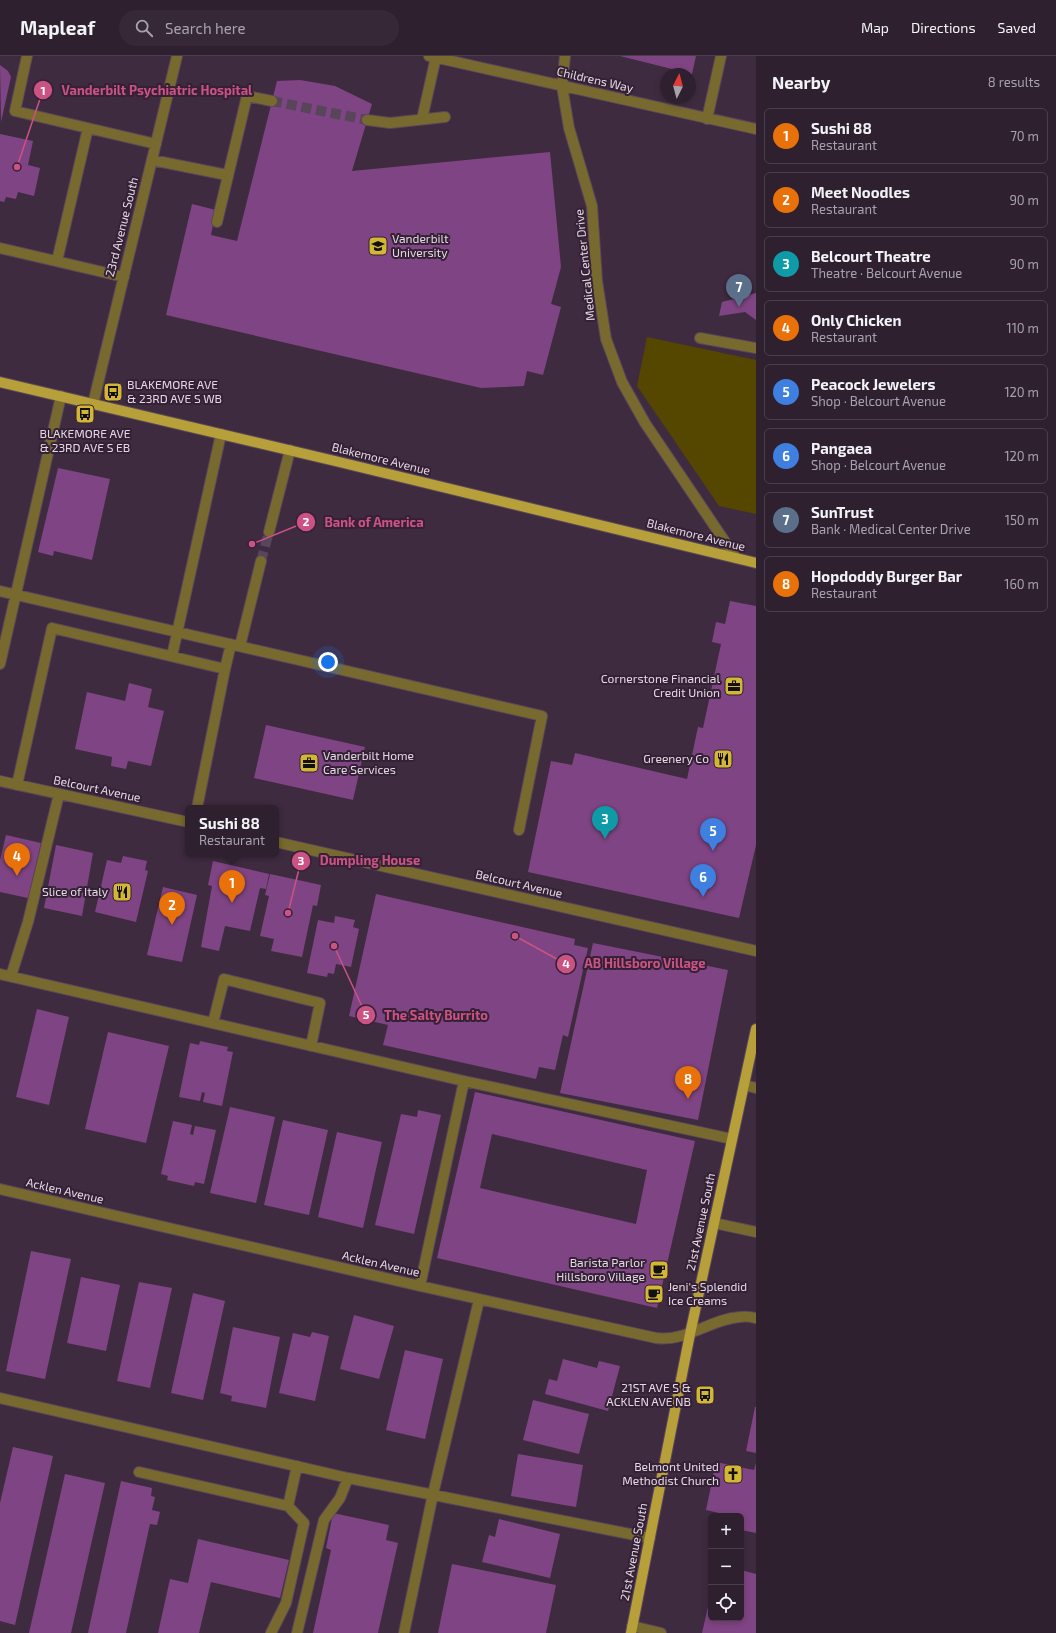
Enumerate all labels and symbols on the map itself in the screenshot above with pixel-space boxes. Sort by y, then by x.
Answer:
street label: Childrens Way [556,63,635,95]
north arrow [660,68,696,104]
callout: Vanderbilt Psychiatric Hospital [33,78,260,103]
text: Vanderbilt Psychiatric Hospital [62,82,253,98]
text: 1 [40,83,46,97]
street label: 23rd Avenue South [102,175,140,278]
street label: Medical Center Drive [571,209,597,322]
place label: Vanderbilt University [392,231,449,259]
school or university icon: Vanderbilt University [367,235,389,257]
pin: 7 [726,274,752,307]
place label: BLAKEMORE AVE & 23RD AVE S WB [127,377,222,405]
bus stop icon: BLAKEMORE AVE & 23RD AVE S WB [102,381,124,403]
bus stop icon: BLAKEMORE AVE & 23RD AVE S EB [74,403,96,425]
place label: BLAKEMORE AVE & 23RD AVE S EB [40,426,131,454]
street label: Blakemore Avenue [331,439,432,477]
callout: Bank of America [296,509,431,534]
text: 2 [303,514,310,528]
text: Bank of America [324,514,424,530]
street label: Blakemore Avenue [646,515,747,553]
your location [318,652,338,672]
place label: Cornerstone Financial Credit Union [601,671,720,699]
office icon: Cornerstone Financial Credit Union [723,675,745,697]
place label: Vanderbilt Home Care Services [323,748,414,776]
restaurant icon: Greenery Co [712,748,734,770]
place label: Greenery Co [643,751,709,765]
office icon: Vanderbilt Home Care Services [298,752,320,774]
street label: Belcourt Avenue [52,772,142,804]
pin: 3 [592,806,618,839]
pin: 5 [700,818,726,851]
pin: 4 [4,843,30,876]
callout: Dumpling House [291,848,428,873]
text: Dumpling House [320,852,420,868]
text: 3 [298,853,305,867]
pin: 6 [690,864,716,897]
street label: Belcourt Avenue [474,866,564,900]
pin: 1 [219,870,245,903]
restaurant icon: Slice of Italy [111,881,133,903]
place label: Slice of Italy [42,884,109,898]
pin: 2 [159,892,185,925]
callout: AB Hillsboro Village [556,951,714,976]
text: AB Hillsboro Village [584,955,706,971]
text: 4 [562,956,570,970]
callout: The Salty Burrito [356,1003,496,1028]
text: 5 [363,1007,370,1021]
text: The Salty Burrito [384,1007,488,1023]
pin: 8 [675,1066,701,1099]
street label: 21st Avenue South [683,1172,717,1272]
street label: Acklen Avenue [25,1174,105,1206]
street label: Acklen Avenue [341,1247,421,1279]
place label: Barista Parlor Hillsboro Village [556,1255,645,1283]
cafe icon: Barista Parlor Hillsboro Village [648,1259,670,1281]
place label: Jeni's Splendid Ice Creams [668,1279,747,1307]
cafe icon: Jeni's Splendid Ice Creams [643,1283,665,1305]
place label: 21ST AVE S & ACKLEN AVE NB [606,1380,691,1408]
bus stop icon: 21ST AVE S & ACKLEN AVE NB [694,1384,716,1406]
place label: Belmont United Methodist Church [622,1459,719,1487]
church icon: Belmont United Methodist Church [722,1463,744,1485]
street label: 21st Avenue South [617,1502,649,1602]

